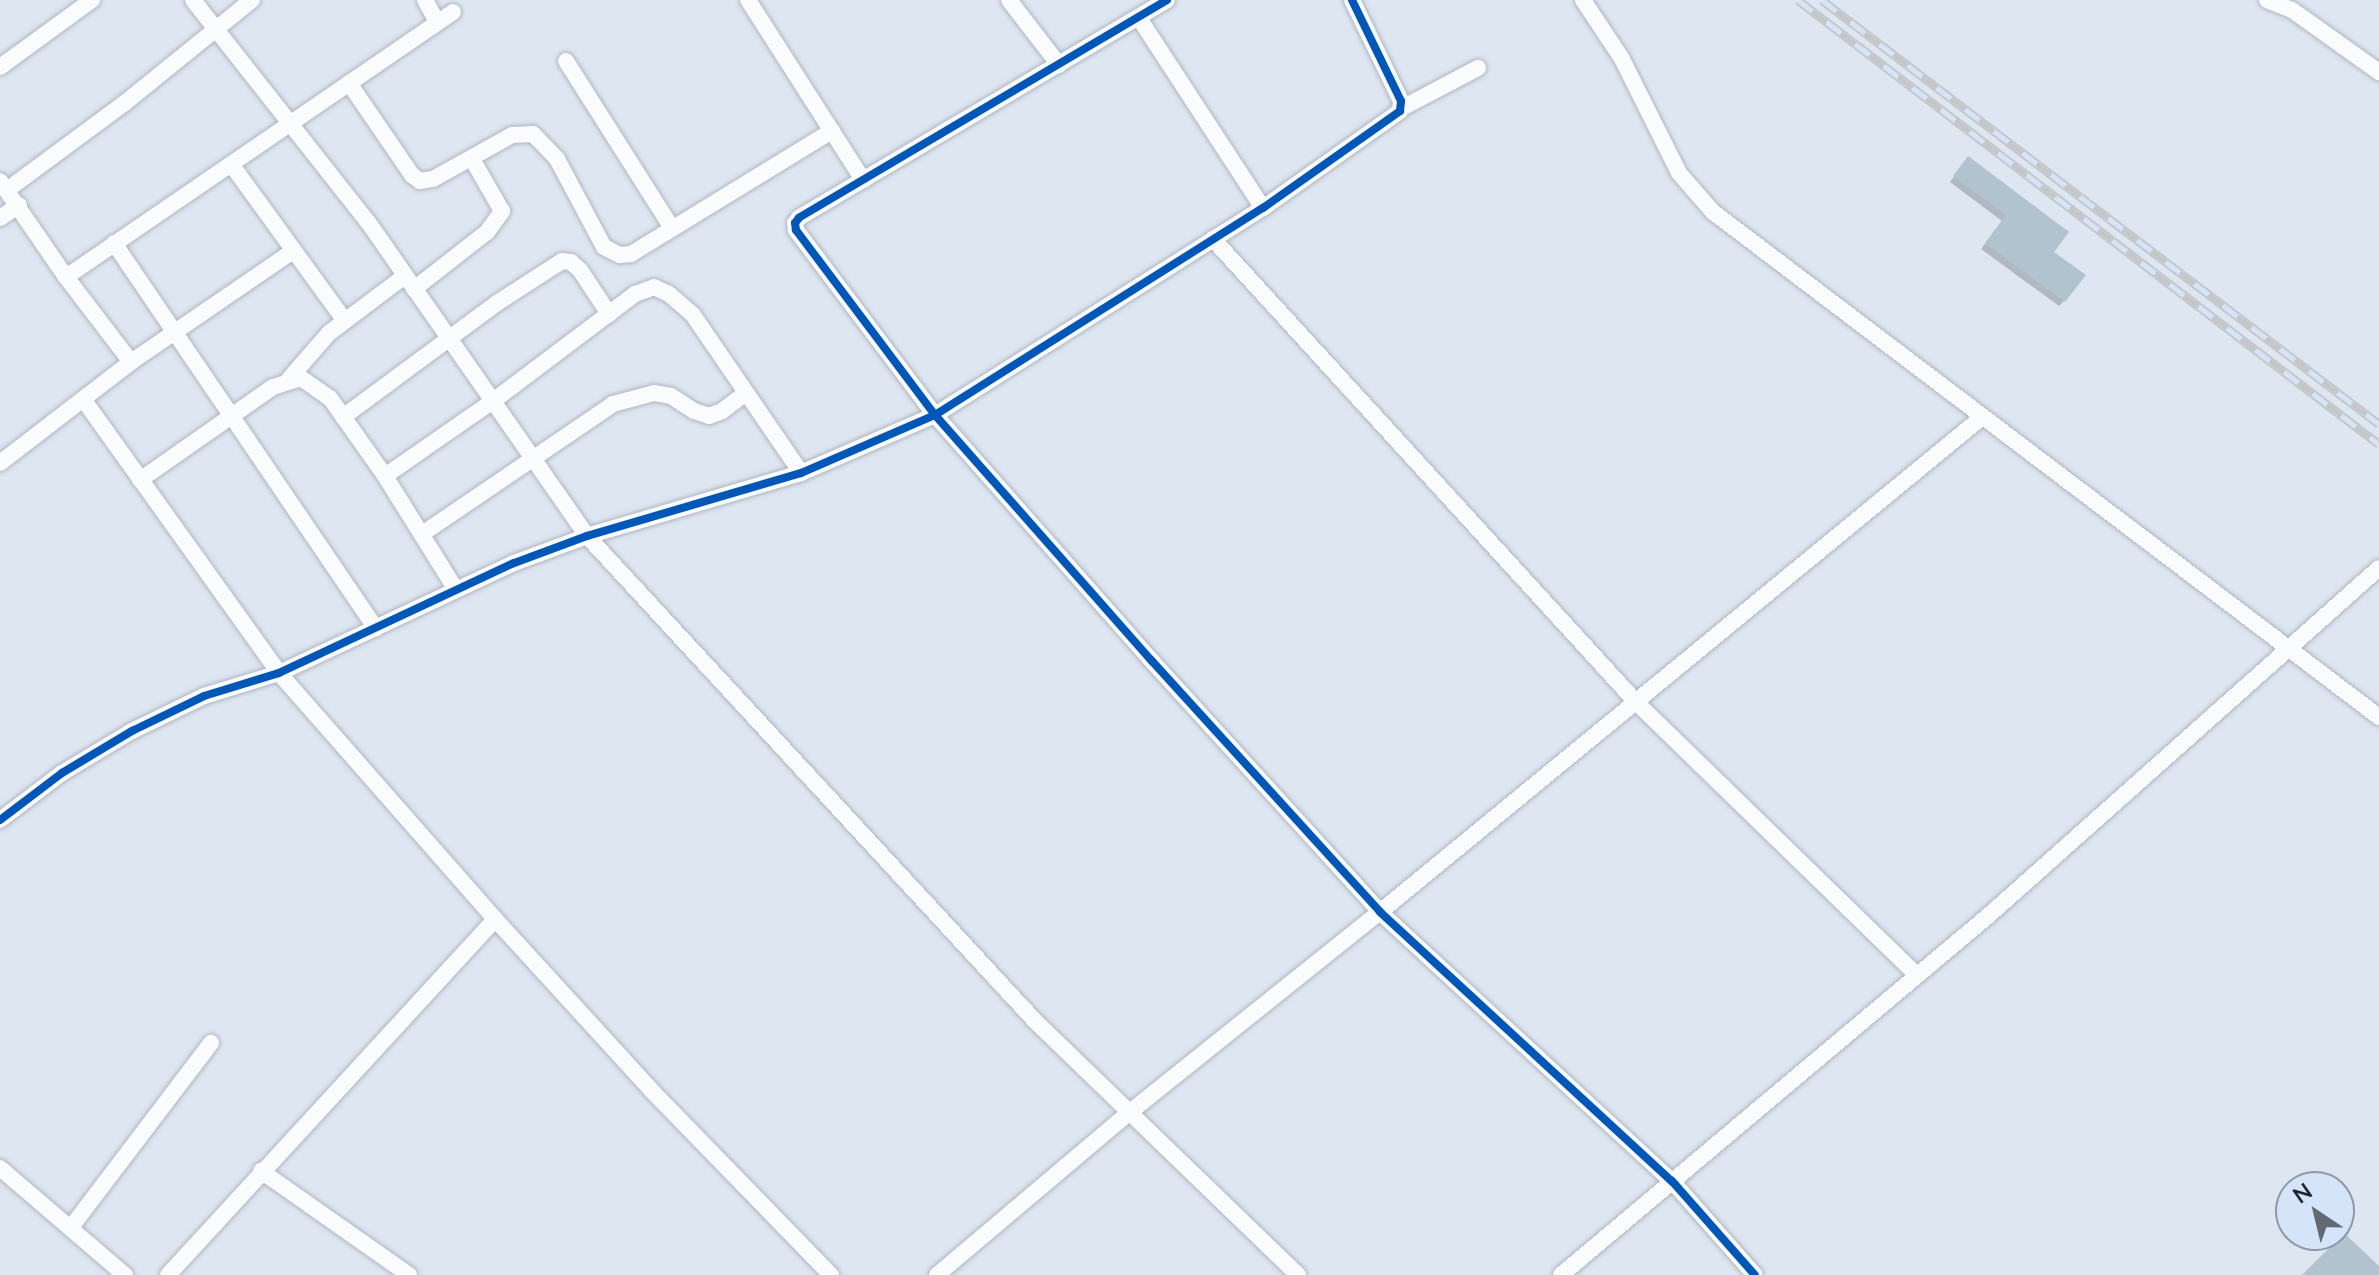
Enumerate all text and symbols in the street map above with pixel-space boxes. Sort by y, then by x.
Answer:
north arrow [2275,1171,2355,1251]
text: N [2287,1177,2317,1208]

